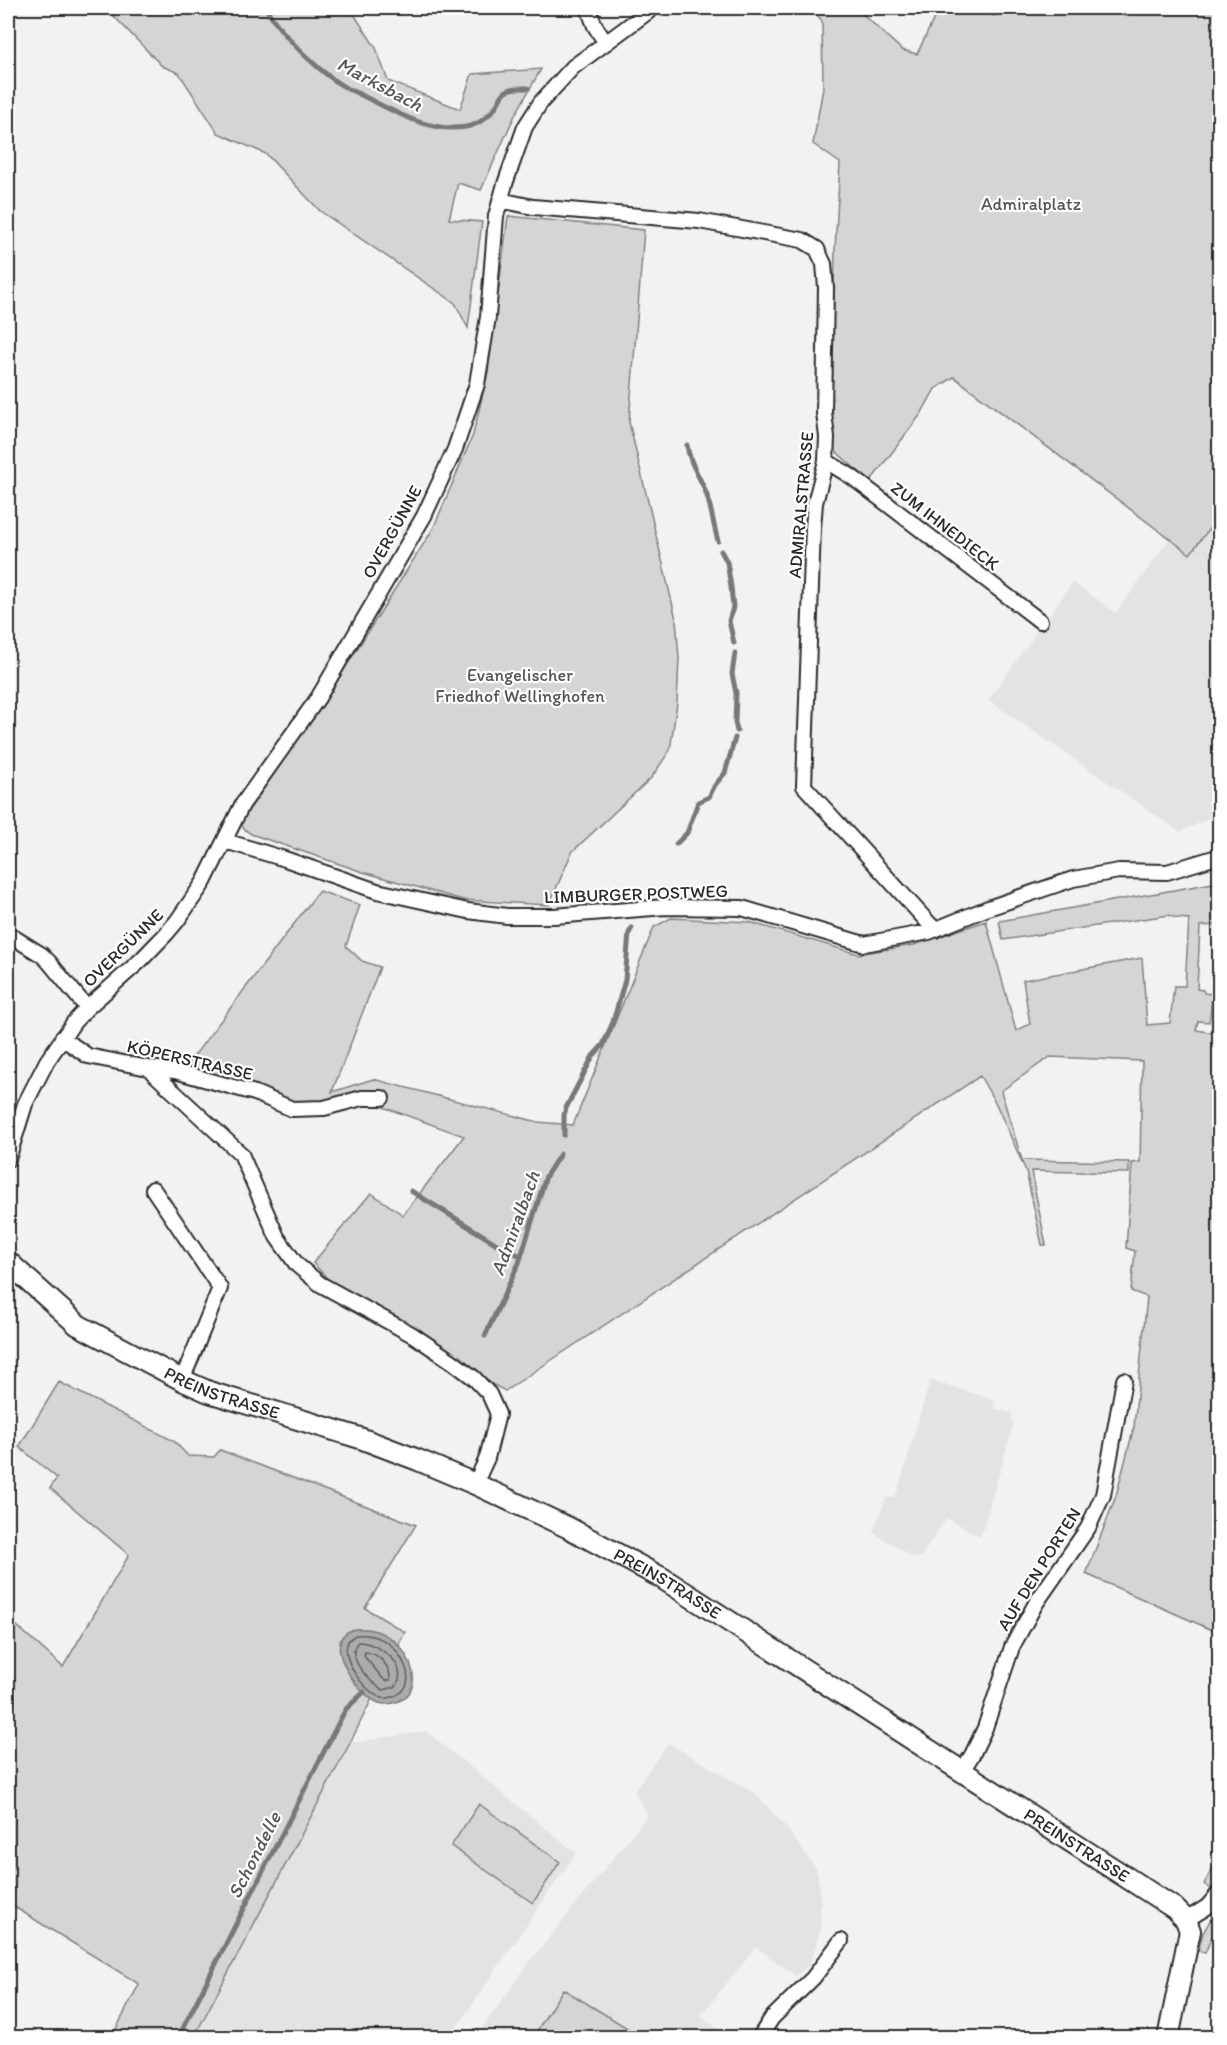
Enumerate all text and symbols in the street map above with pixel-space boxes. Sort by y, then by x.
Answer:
water label: Marksbach [333,52,427,117]
park label: Admiralplatz [981,193,1081,215]
street label: ADMIRALSTRASSE [784,431,818,579]
street label: ZUM IHNEDIECK [887,477,1004,575]
street label: OVERGÜNNE [357,481,427,583]
park label: Evangelischer Friedhof Wellinghofen [435,664,605,707]
street label: LIMBURGER POSTWEG [544,880,728,908]
street label: OVERGÜNNE [78,904,168,992]
street label: KÖPERSTRASSE [125,1035,255,1085]
water label: Admiralbach [485,1167,545,1279]
street label: PREINSTRASSE [161,1362,282,1424]
street label: AUF DEN PORTEN [992,1503,1086,1635]
street label: PREINSTRASSE [610,1543,725,1624]
street label: PREINSTRASSE [1020,1803,1134,1887]
water label: Schondelle [222,1806,287,1902]

